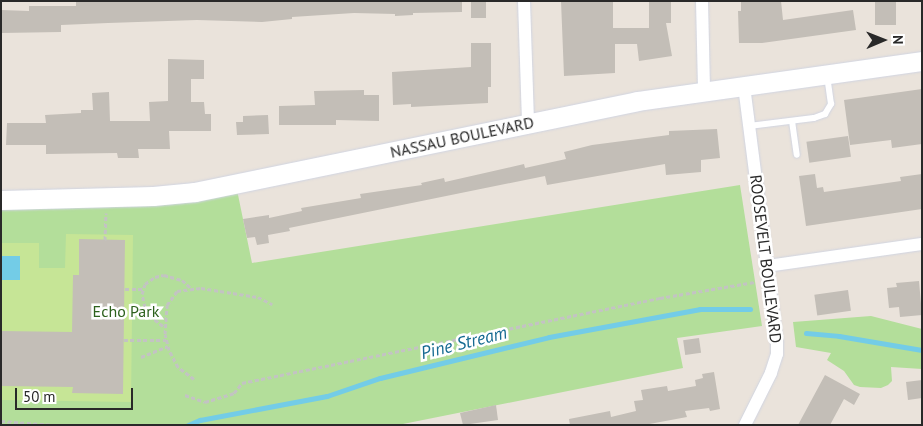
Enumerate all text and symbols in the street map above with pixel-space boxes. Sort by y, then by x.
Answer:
north arrow [858,15,908,65]
text: N [889,35,907,44]
street label: NASSAU BOULEVARD [388,112,536,162]
street label: ROOSEVELT BOULEVARD [746,173,786,345]
park label: Echo Park [93,301,159,321]
water label: Pine Stream [419,322,509,364]
scale bar [18,378,135,410]
text: 50 m [23,387,56,406]

